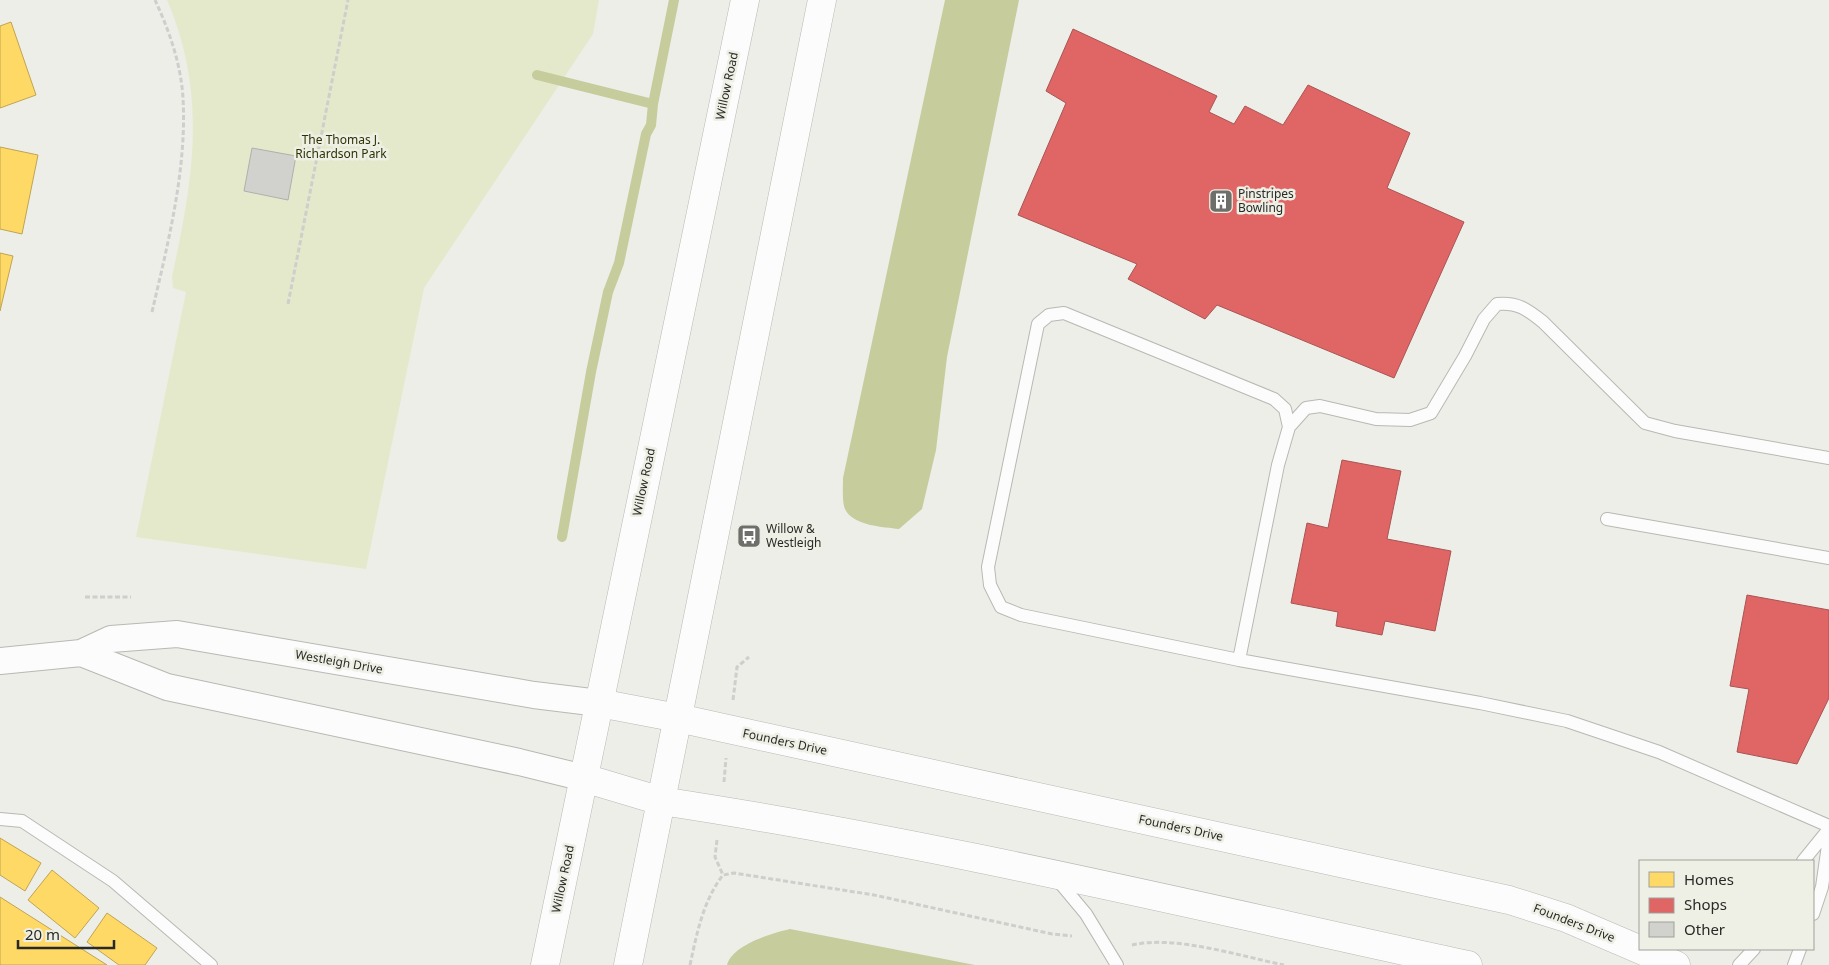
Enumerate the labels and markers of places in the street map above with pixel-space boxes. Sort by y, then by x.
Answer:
place label: Pinstripes Bowling [1238,185,1294,216]
building icon: Pinstripes Bowling [1208,188,1234,214]
place label: Willow & Westleigh [766,520,822,551]
bus stop icon: Willow & Westleigh [736,523,762,549]

